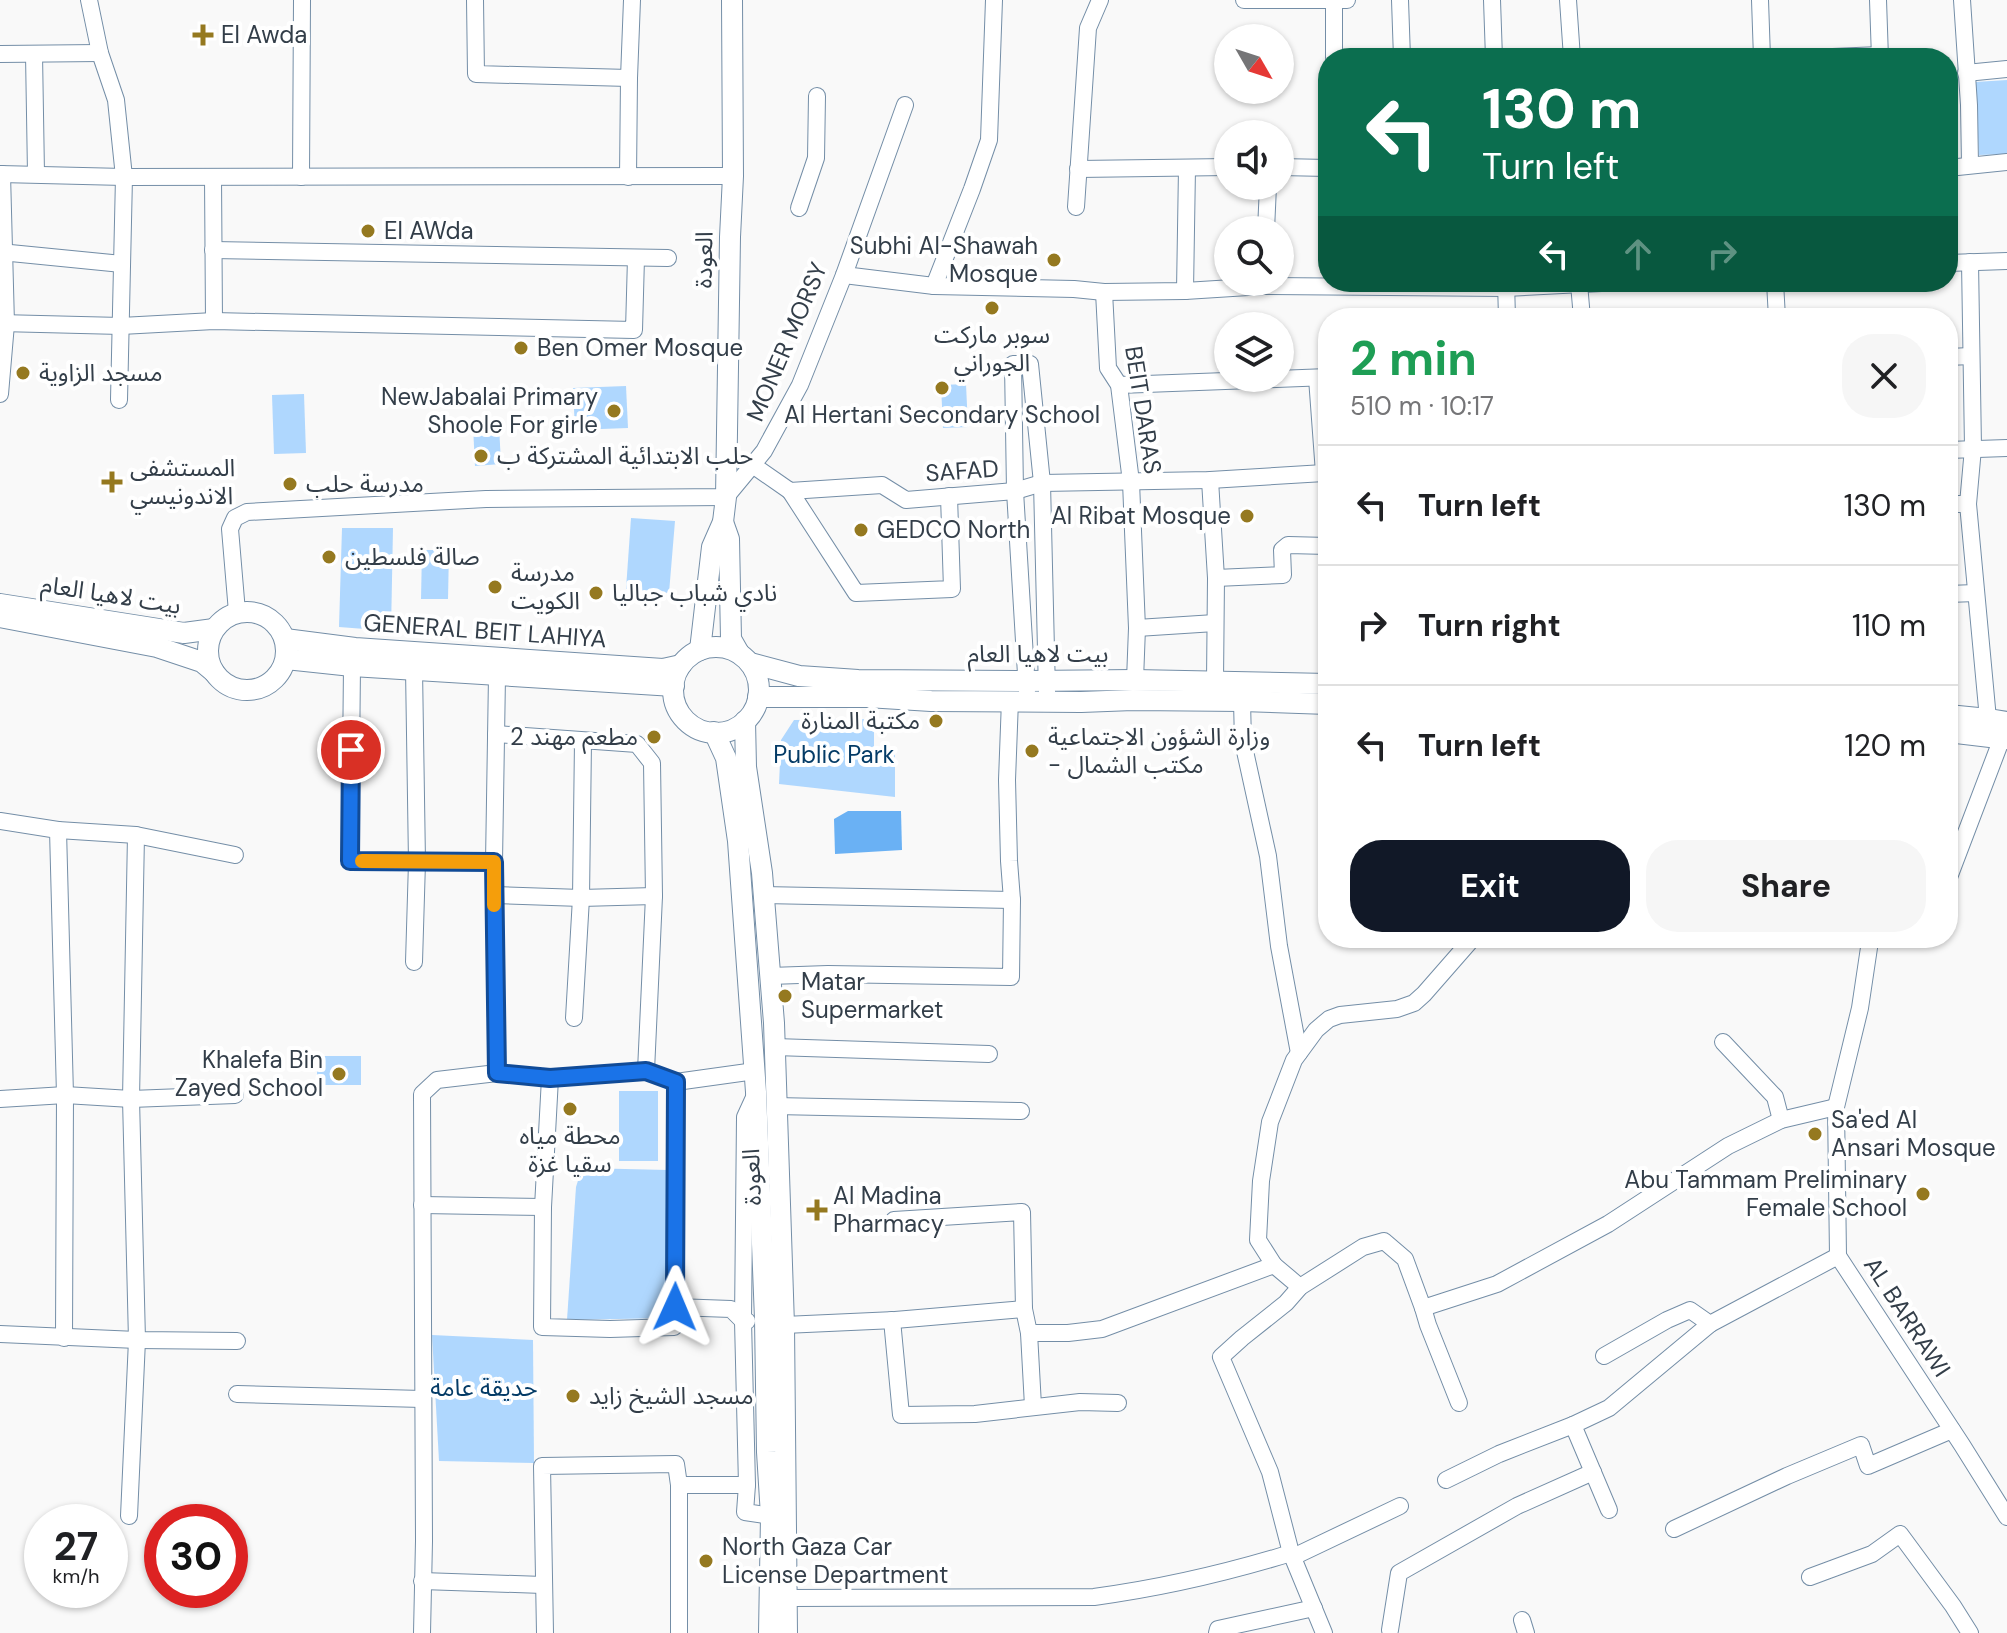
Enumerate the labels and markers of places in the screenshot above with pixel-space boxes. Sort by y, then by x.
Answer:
place label: El Awda [221,19,307,50]
marker: El Awda [192,24,214,46]
place label: El AWda [384,215,474,246]
marker: El AWda [359,222,377,240]
place label: Subhi Al-Shawah Mosque [850,230,1038,289]
marker: Subhi Al-Shawah Mosque [1045,251,1063,269]
marker: سوبر ماركت الجوراني [983,299,1001,317]
place label: سوبر ماركت الجوراني [934,319,1050,382]
place label: Ben Omer Mosque [537,332,743,363]
marker: Ben Omer Mosque [512,339,530,357]
place label: مسجد الزاوية [39,357,163,388]
marker: مسجد الزاوية [14,364,32,382]
marker: Al Hertani Secondary School [933,379,951,397]
place label: NewJabalai Primary Shoole For girle [381,381,598,440]
place label: Al Hertani Secondary School [784,399,1100,430]
marker: NewJabalai Primary Shoole For girle [605,402,623,420]
place label: حلب الابتدائية المشتركة ب [497,440,753,471]
marker: حلب الابتدائية المشتركة ب [472,447,490,465]
place label: المستشفى الاندونيسي [130,452,235,515]
place label: مدرسة حلب [306,468,424,499]
marker: المستشفى الاندونيسي [101,471,123,493]
marker: مدرسة حلب [281,475,299,493]
place label: Al Ribat Mosque [1051,500,1231,531]
marker: Al Ribat Mosque [1238,507,1256,525]
place label: GEDCO North [877,514,1030,545]
marker: GEDCO North [852,521,870,539]
place label: صالة فلسطين [345,541,480,572]
marker: صالة فلسطين [320,548,338,566]
place label: مدرسة الكويت [511,557,580,616]
place label: نادي شباب جباليا [612,577,777,612]
marker: مدرسة الكويت [486,578,504,596]
marker: نادي شباب جباليا [587,584,605,602]
place label: مكتبة المنارة [801,705,920,736]
marker: مكتبة المنارة [927,712,945,730]
pin [317,716,385,784]
place label: مطعم مهند 2 [510,721,638,754]
place label: وزارة الشؤون الاجتماعية - مكتب الشمال [1048,721,1270,780]
marker: مطعم مهند 2 [645,728,663,746]
marker: وزارة الشؤون الاجتماعية - مكتب الشمال [1023,742,1041,760]
place label: Matar Supermarket [801,966,943,1025]
marker: Matar Supermarket [776,987,794,1005]
place label: Khalefa Bin Zayed School [175,1044,323,1103]
marker: Khalefa Bin Zayed School [330,1065,348,1083]
marker: محطة مياه سقيا غزة [561,1100,579,1118]
place label: Sa'ed Al Ansari Mosque [1831,1104,1996,1163]
place label: محطة مياه سقيا غزة [519,1120,621,1179]
marker: Sa'ed Al Ansari Mosque [1806,1125,1824,1143]
place label: Abu Tammam Preliminary Female School [1624,1164,1907,1223]
place label: Al Madina Pharmacy [833,1180,944,1239]
marker: Abu Tammam Preliminary Female School [1914,1185,1932,1203]
marker: Al Madina Pharmacy [808,1201,826,1219]
place label: مسجد الشيخ زايد [589,1380,754,1413]
marker: مسجد الشيخ زايد [564,1387,582,1405]
place label: North Gaza Car License Department [722,1531,948,1590]
marker: North Gaza Car License Department [697,1552,715,1570]

